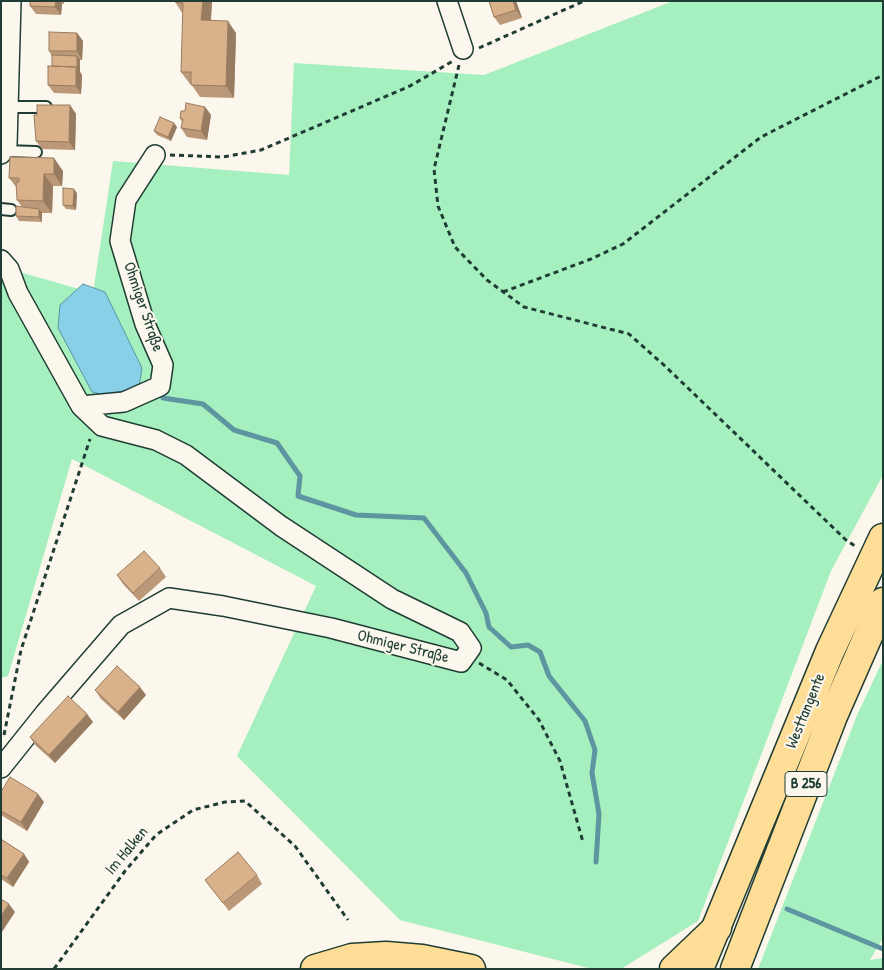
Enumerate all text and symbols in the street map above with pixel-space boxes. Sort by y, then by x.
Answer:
street label: Ohmiger Straße [119,260,167,354]
street label: Ohmiger Straße [355,626,451,668]
street label: Westtangente [782,671,830,751]
road number: B 256 [785,772,827,796]
street label: Im Halken [101,823,153,879]

